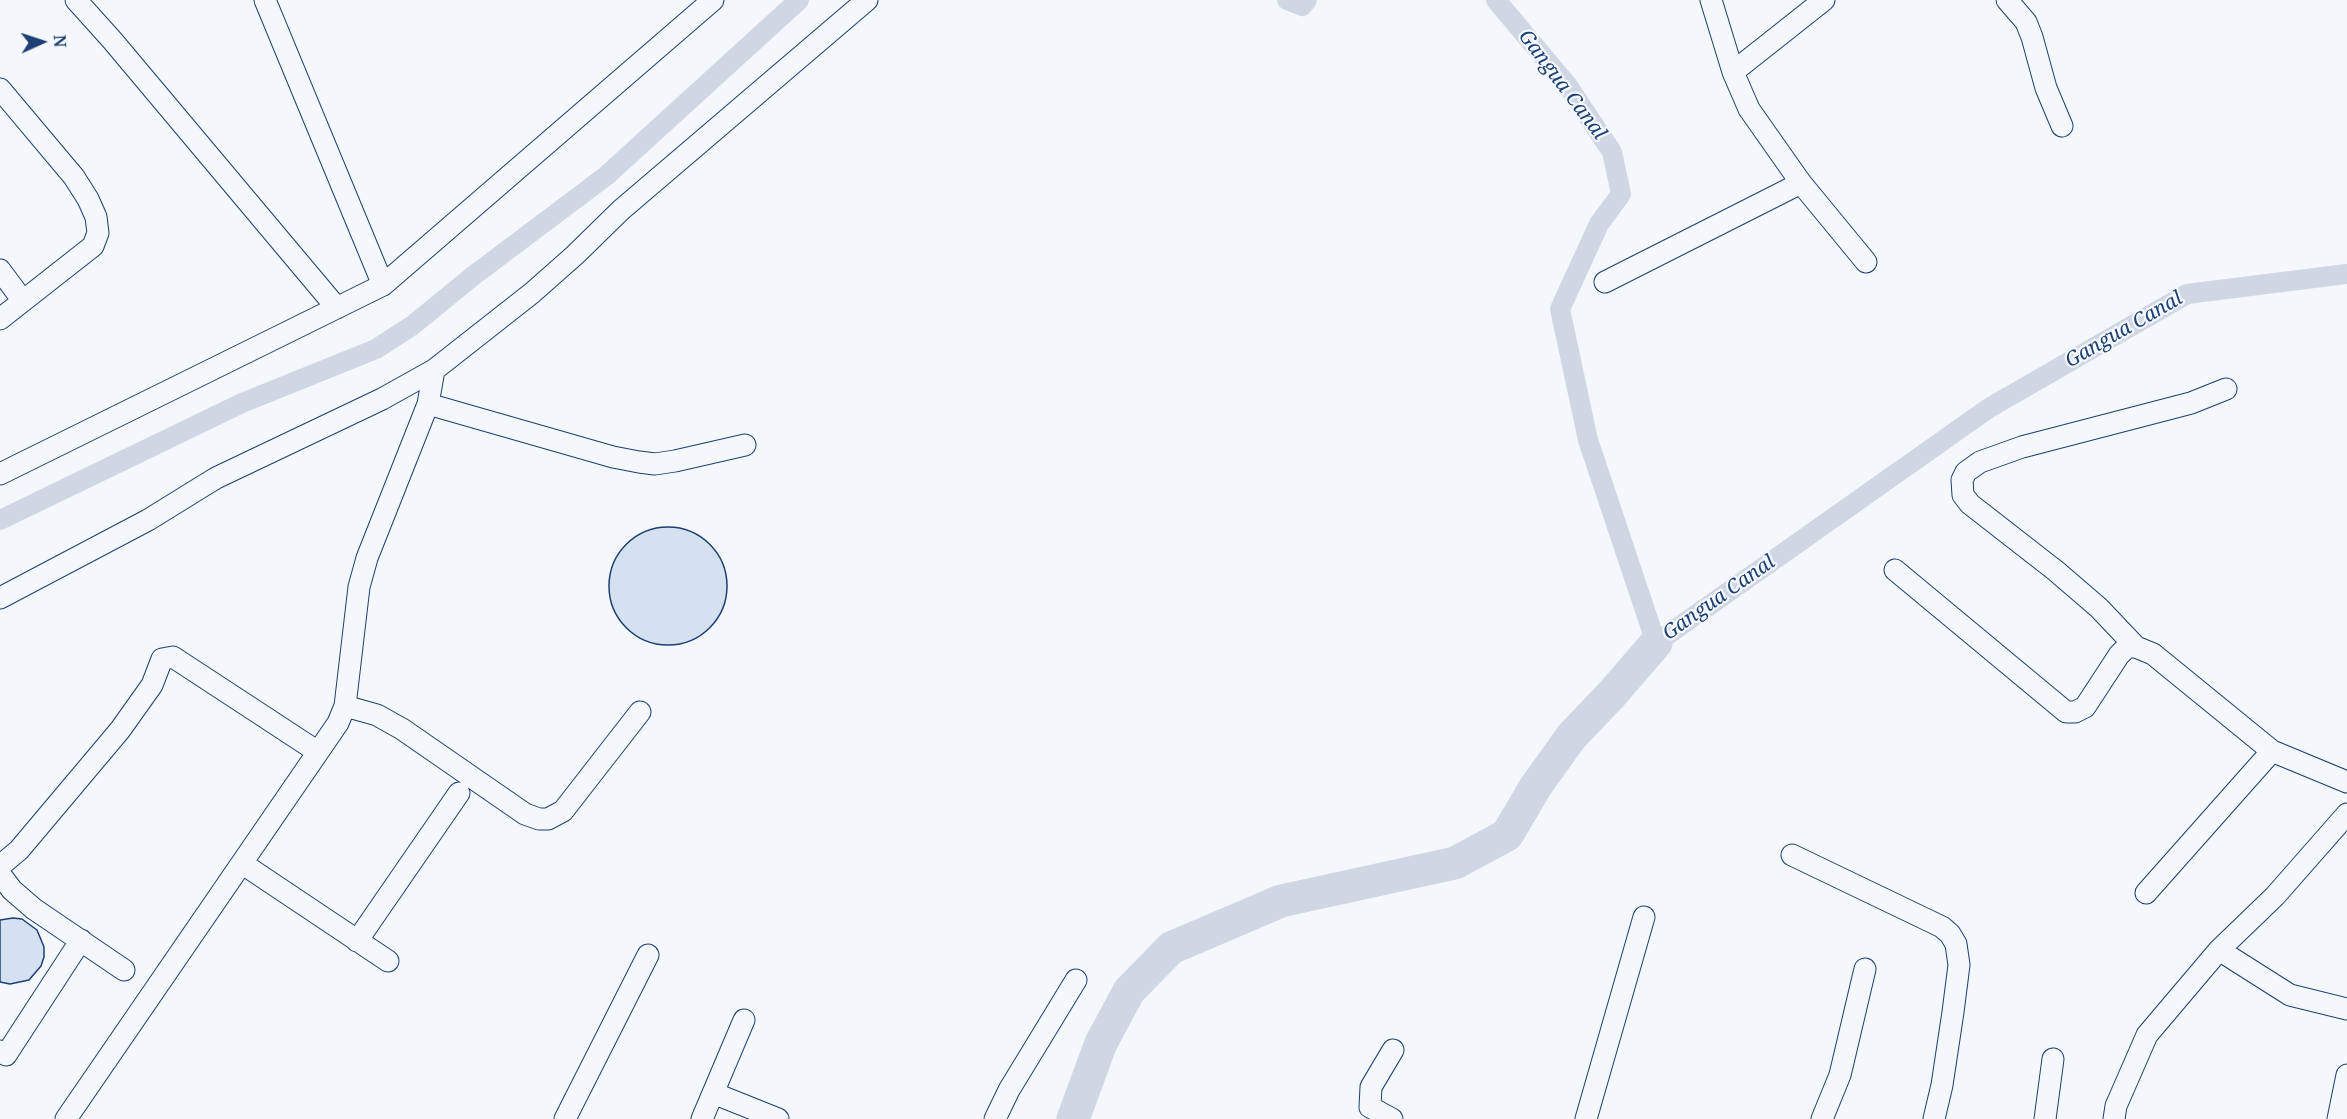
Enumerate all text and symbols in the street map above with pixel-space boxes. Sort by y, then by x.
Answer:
north arrow [12,12,72,72]
water label: Gangua Canal [1513,25,1611,145]
text: N [49,34,71,48]
water label: Gangua Canal [2061,287,2187,373]
water label: Gangua Canal [1658,550,1780,646]

